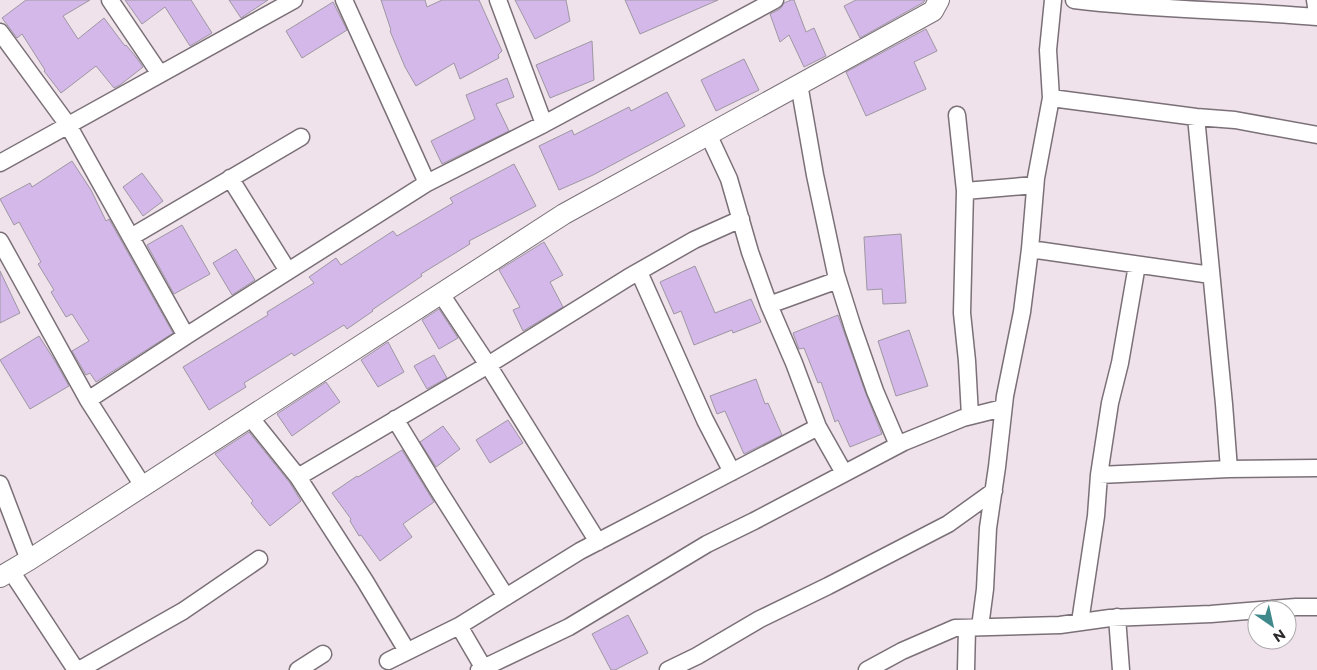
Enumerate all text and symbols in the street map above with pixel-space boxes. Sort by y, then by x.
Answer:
north arrow [1247,600,1297,650]
text: N [1270,625,1289,646]

